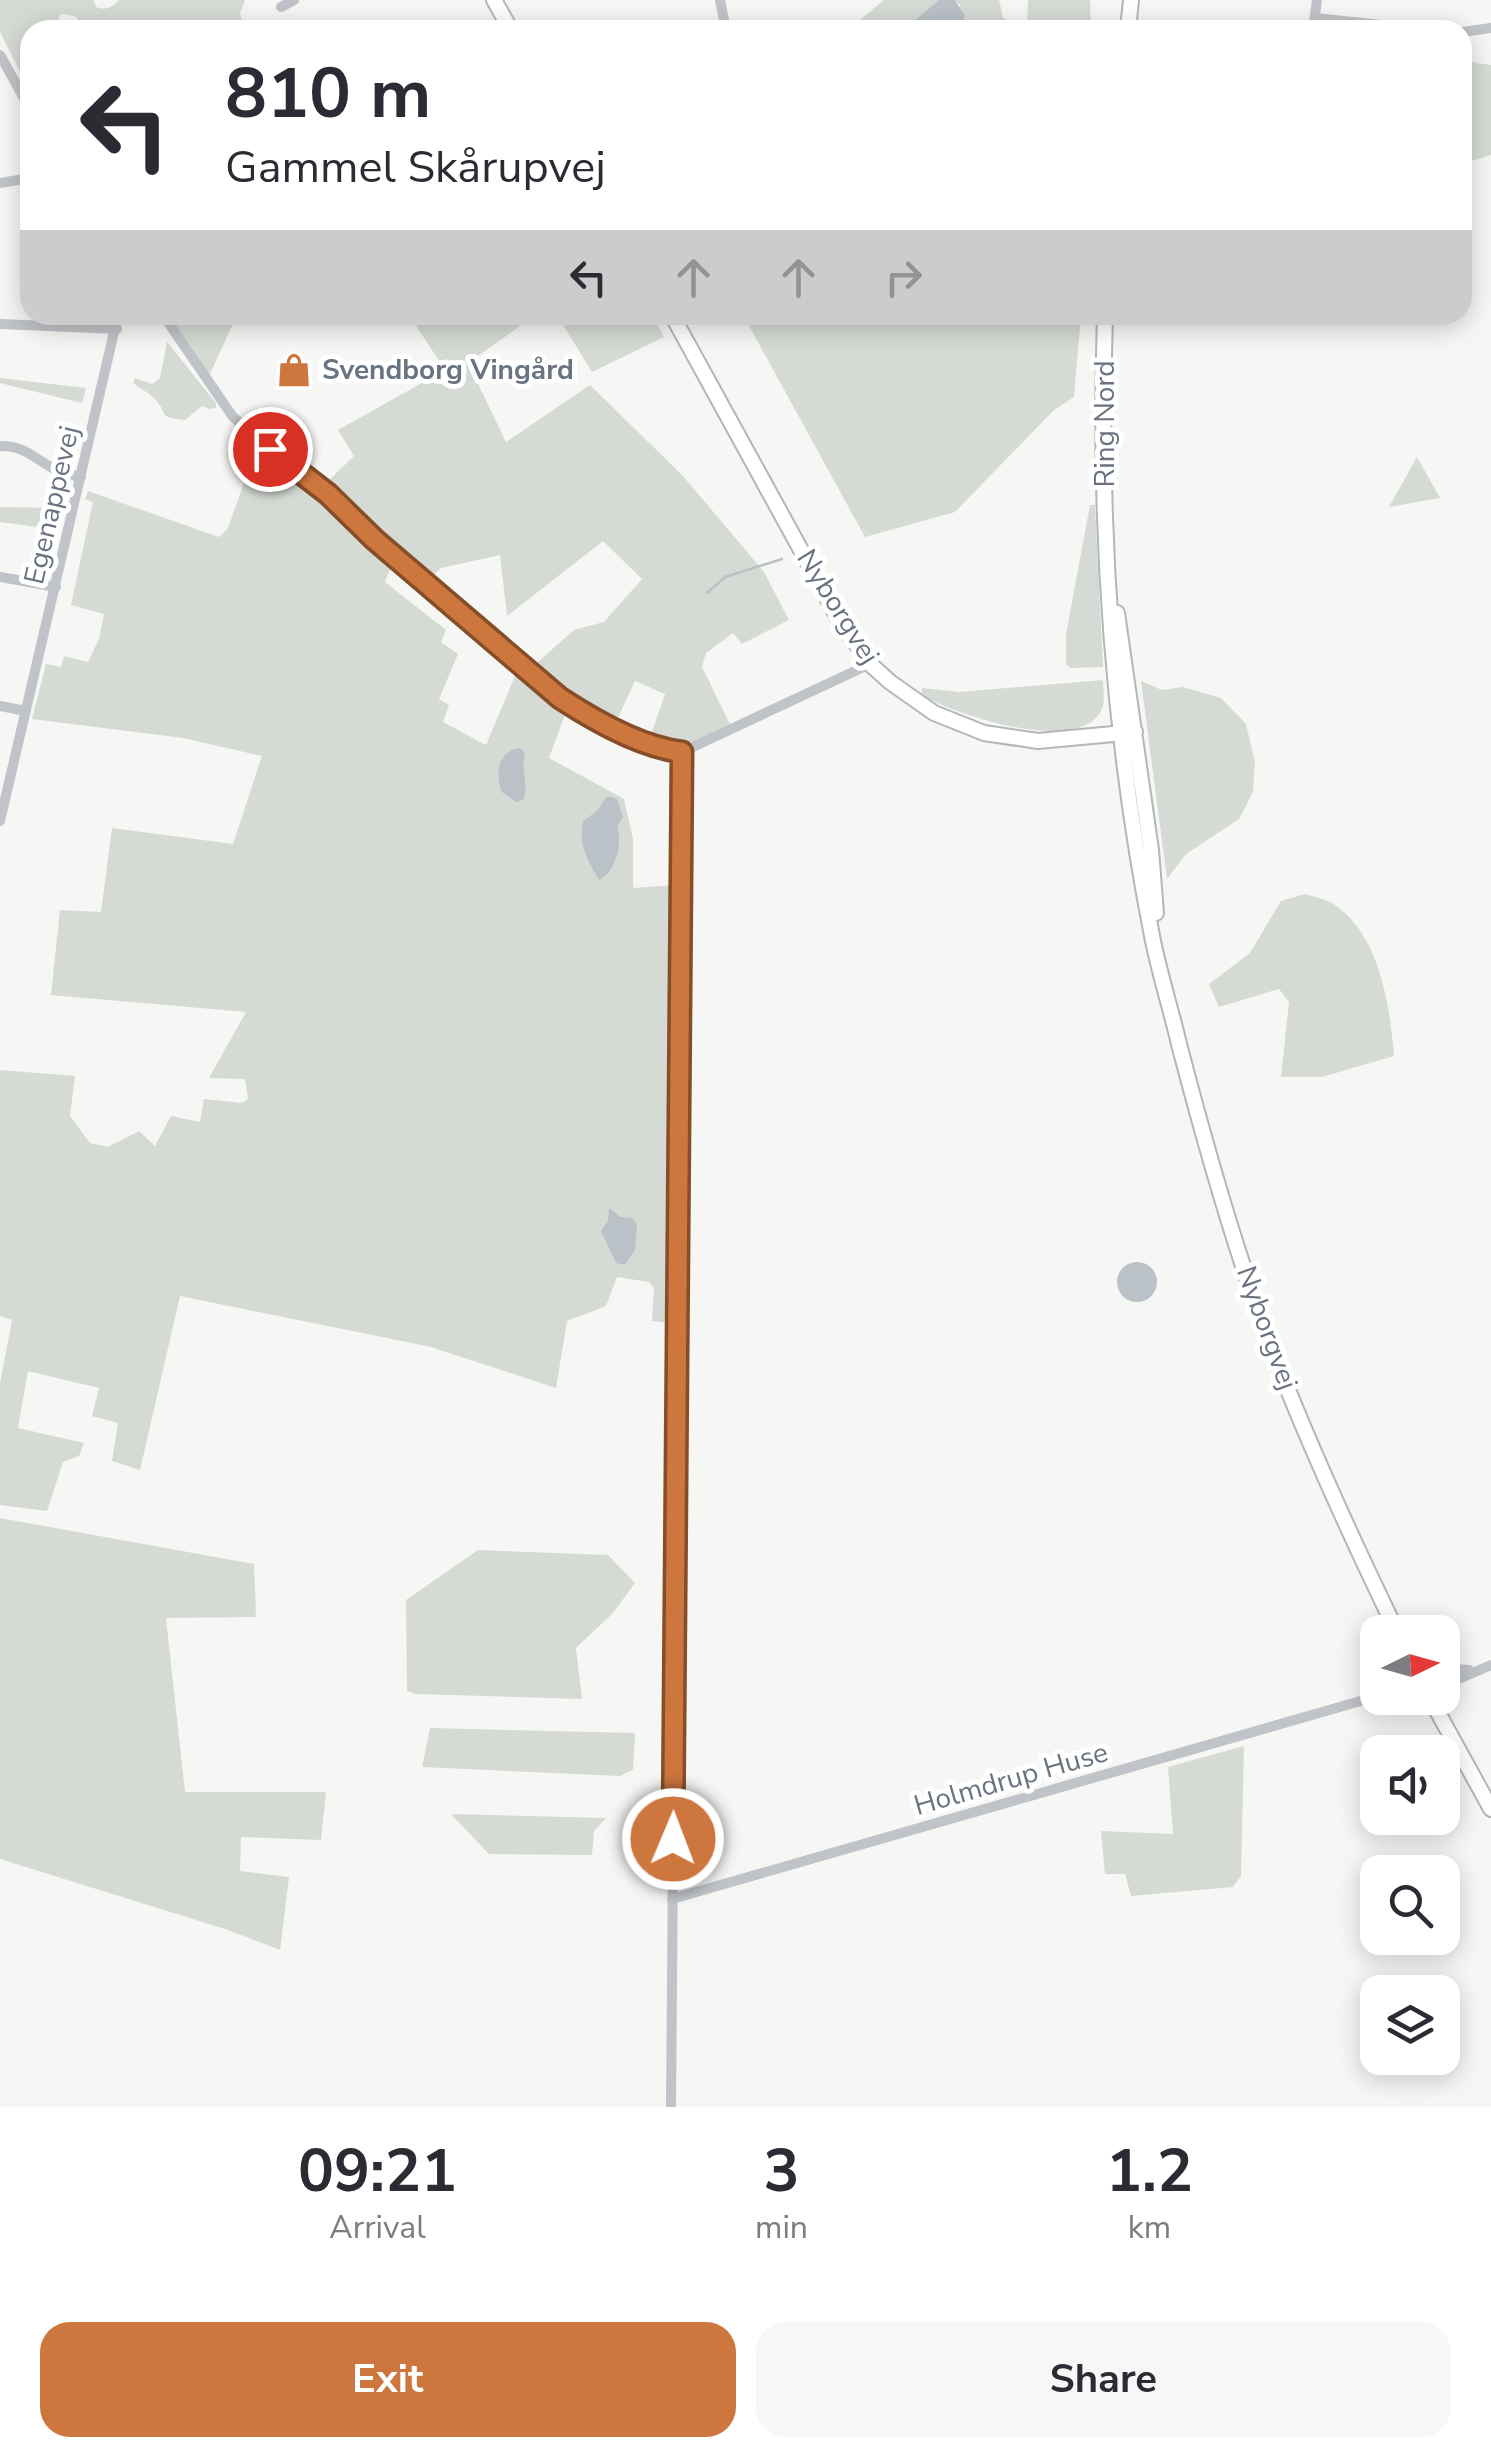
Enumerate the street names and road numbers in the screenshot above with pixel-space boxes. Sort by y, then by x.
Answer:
street label: Ring Nord [1086,360,1124,488]
street label: Egenappevej [15,422,89,588]
street label: Nyborgvej [788,542,888,672]
street label: Nyborgvej [1227,1261,1307,1395]
street label: Holmdrup Huse [910,1733,1112,1825]

